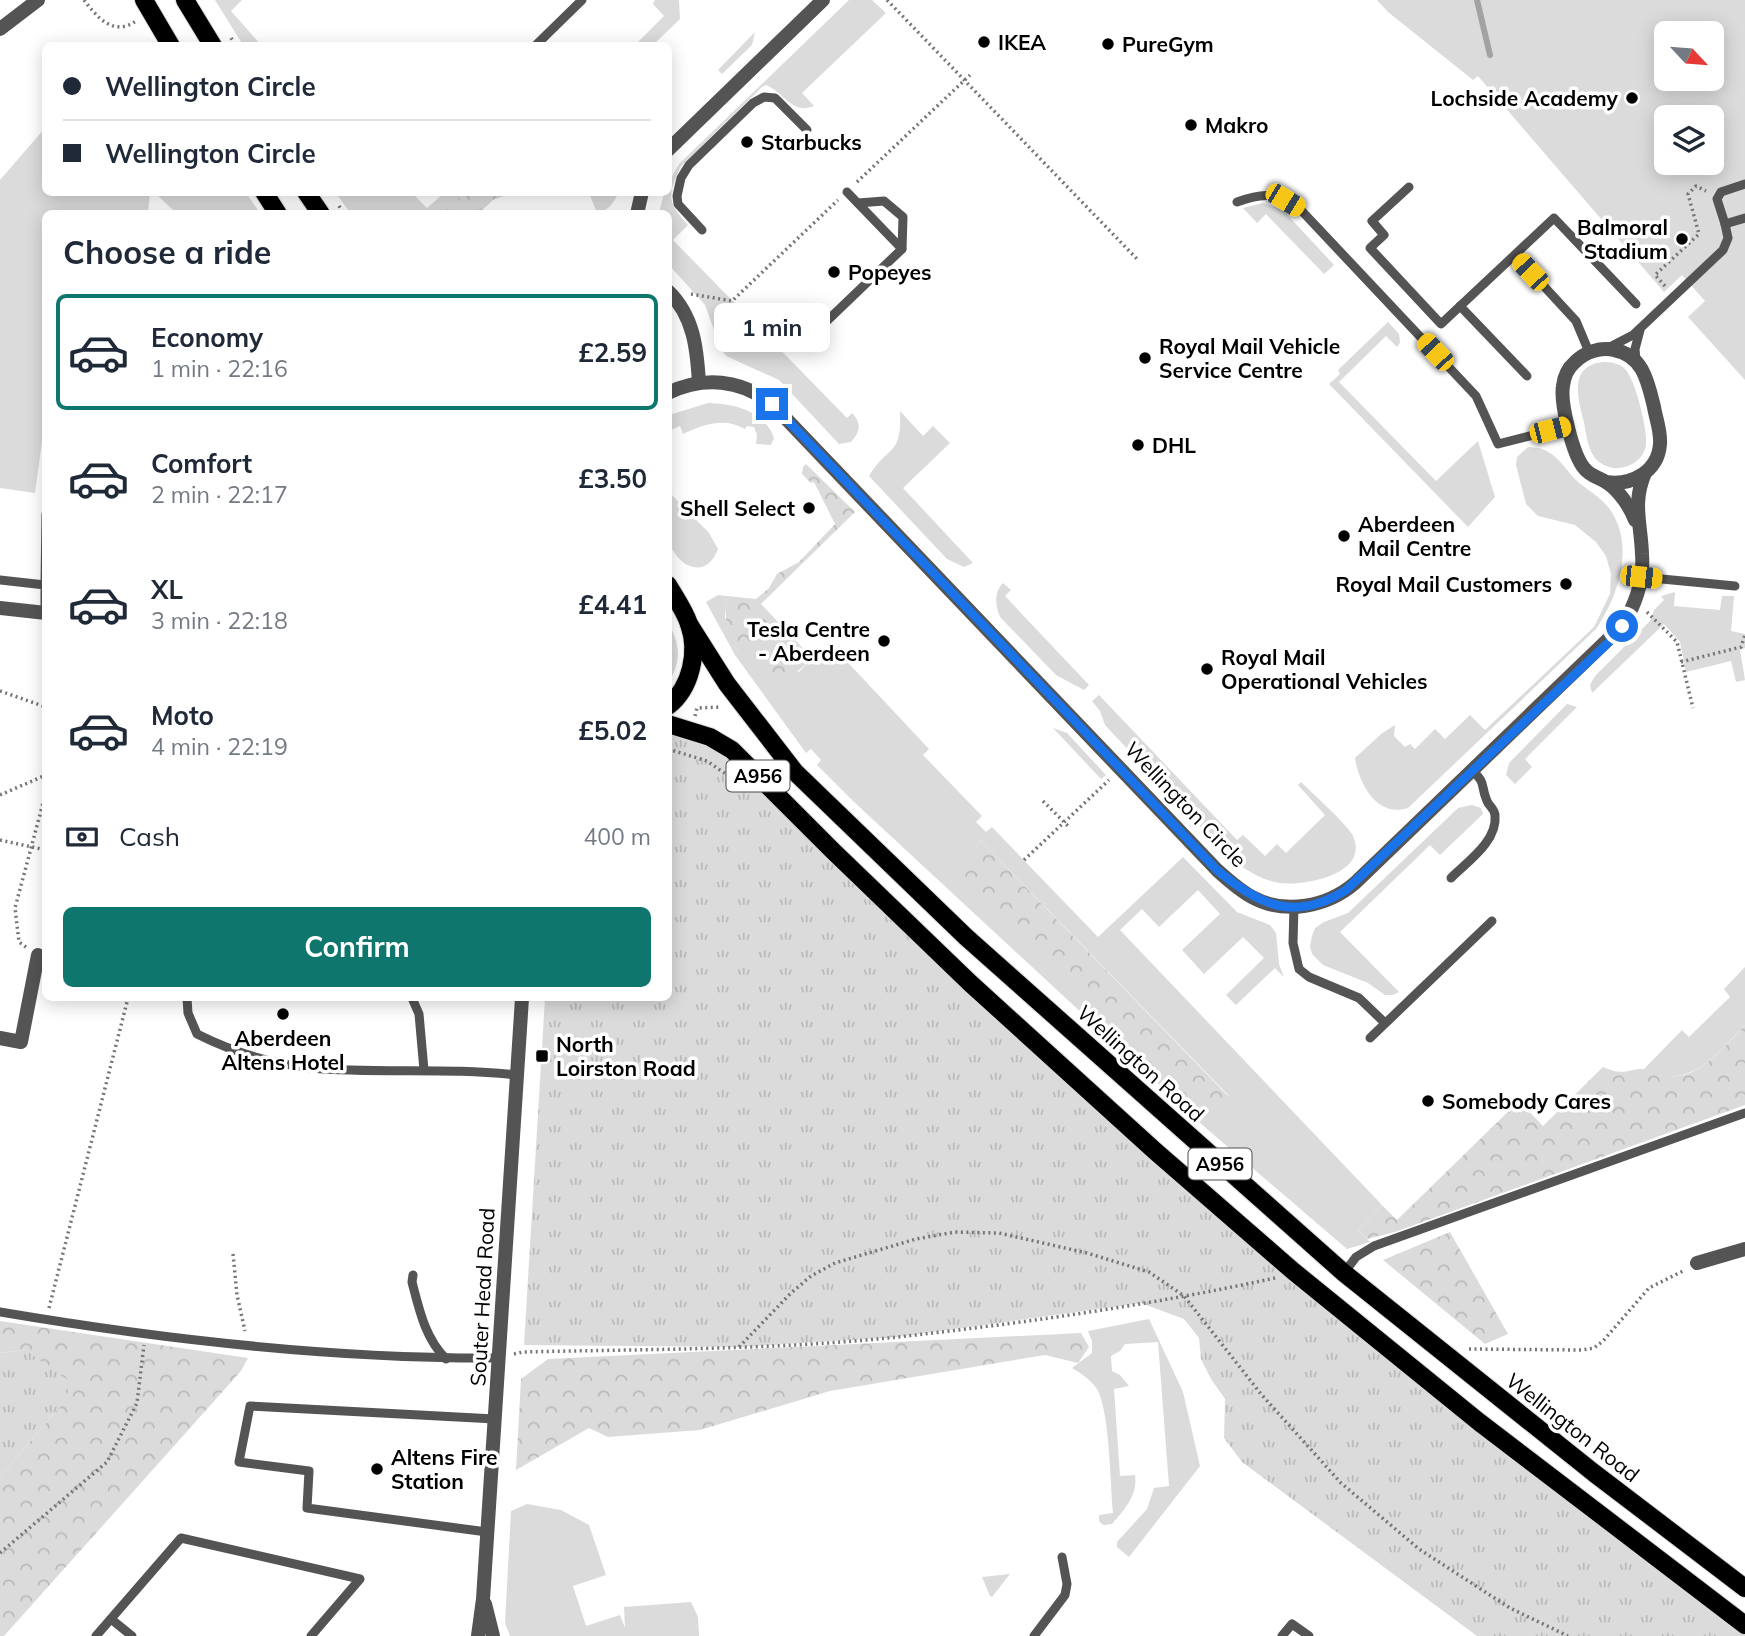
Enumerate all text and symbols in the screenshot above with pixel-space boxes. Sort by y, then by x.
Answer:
north arrow [1654,21,1724,91]
map controls [1654,21,1724,175]
place label: IKEA [998,29,1046,55]
place label: PureGym [1122,31,1214,57]
marker: IKEA [976,34,992,50]
marker: PureGym [1100,36,1116,52]
text: Wellington Circle [105,70,316,103]
place label: Lochside Academy [1430,85,1619,111]
marker: Lochside Academy [1624,90,1640,106]
button: layers [1654,105,1724,175]
place label: Makro [1205,112,1268,138]
marker: Makro [1183,117,1199,133]
place label: Starbucks [761,129,862,155]
marker: Starbucks [739,134,755,150]
text: Wellington Circle [105,137,316,170]
car [1262,180,1309,220]
place label: Balmoral Stadium [1577,214,1668,264]
marker: Balmoral Stadium [1674,231,1690,247]
text: Choose a ride [63,232,271,272]
car [1508,249,1553,295]
place label: Popeyes [848,259,931,285]
marker: Popeyes [826,264,842,280]
callout: 1 min [714,302,830,352]
text: 1 min [742,313,802,342]
icon: car [67,321,130,384]
text: Economy [151,321,263,354]
car [1413,329,1458,375]
place label: Royal Mail Vehicle Service Centre [1159,333,1340,383]
text: £2.59 [578,336,647,369]
marker: Royal Mail Vehicle Service Centre [1137,350,1153,366]
text: 1 min · 22:16 [151,354,288,383]
route end [756,388,788,420]
car [1528,415,1573,445]
place label: DHL [1152,432,1196,458]
marker: DHL [1130,437,1146,453]
icon: car [67,447,130,510]
text: Comfort [151,447,252,480]
text: £3.50 [578,462,647,495]
text: 2 min · 22:17 [151,480,288,509]
place label: Shell Select [680,495,795,521]
marker: Shell Select [801,500,817,516]
place label: Aberdeen Mail Centre [1358,511,1471,561]
marker: Aberdeen Mail Centre [1336,528,1352,544]
car [1620,564,1663,590]
place label: Royal Mail Customers [1335,571,1552,597]
icon: car [67,573,130,636]
text: XL [151,573,183,606]
marker: Royal Mail Customers [1558,576,1574,592]
text: £4.41 [578,588,647,621]
text: 3 min · 22:18 [151,606,288,635]
route start [1606,610,1638,642]
place label: Tesla Centre - Aberdeen [747,616,870,666]
marker: Tesla Centre - Aberdeen [876,633,892,649]
place label: Royal Mail Operational Vehicles [1221,644,1428,694]
marker: Royal Mail Operational Vehicles [1199,661,1215,677]
icon: car [67,699,130,762]
text: Moto [151,699,214,732]
text: £5.02 [578,714,647,747]
text: 4 min · 22:19 [151,732,288,761]
street label: Wellington Circle [1120,736,1252,872]
road number: A956 [726,761,790,792]
icon: cash [63,818,101,856]
text: Cash [119,820,180,853]
text: 400 m [583,822,651,851]
button: Confirm [63,907,651,987]
street label: Wellington Road [1072,999,1210,1127]
marker: Aberdeen Altens Hotel [275,1006,291,1022]
place label: Aberdeen Altens Hotel [222,1025,344,1075]
place label: North Loirston Road [556,1031,696,1081]
marker: North Loirston Road [534,1048,550,1064]
place label: Somebody Cares [1442,1088,1611,1114]
marker: Somebody Cares [1420,1093,1436,1109]
road number: A956 [1188,1148,1252,1180]
street label: Souter Head Road [464,1207,500,1387]
street label: Wellington Road [1501,1367,1645,1487]
place label: Altens Fire Station [391,1444,498,1494]
marker: Altens Fire Station [369,1461,385,1477]

